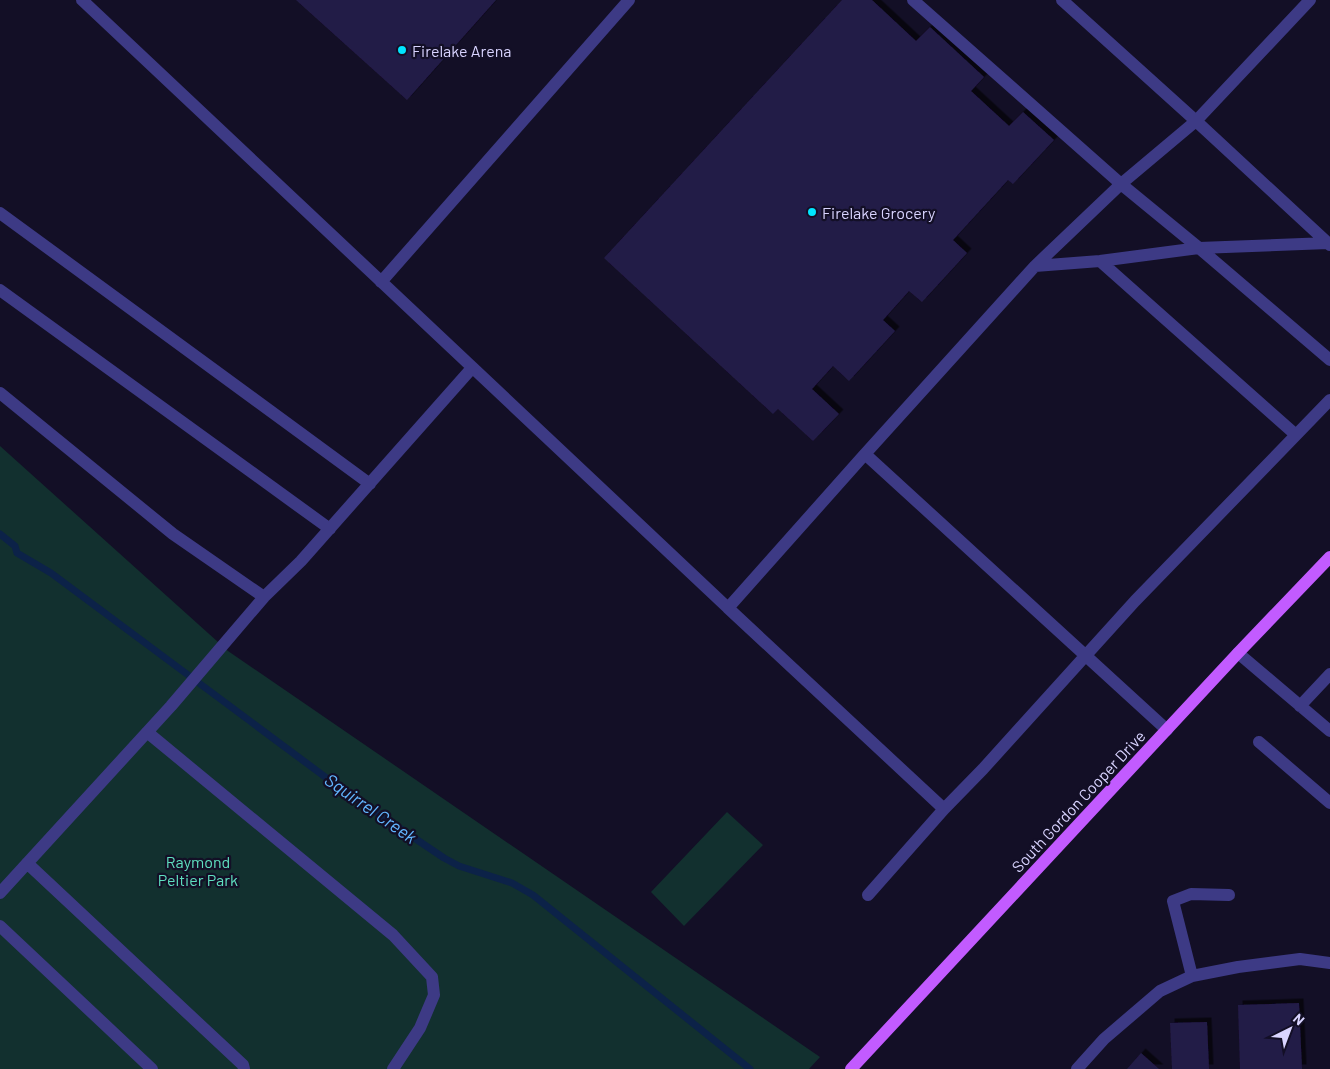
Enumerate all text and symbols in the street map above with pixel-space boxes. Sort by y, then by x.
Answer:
place label: Firelake Arena [412,41,512,60]
marker: Firelake Arena [396,44,408,56]
place label: Firelake Grocery [822,203,936,222]
marker: Firelake Grocery [806,206,818,218]
street label: South Gordon Cooper Drive [1007,726,1149,876]
water label: Squirrel Creek [321,768,421,848]
park label: Raymond Peltier Park [158,852,238,889]
north arrow [1265,1004,1315,1054]
text: N [1290,1010,1308,1028]

